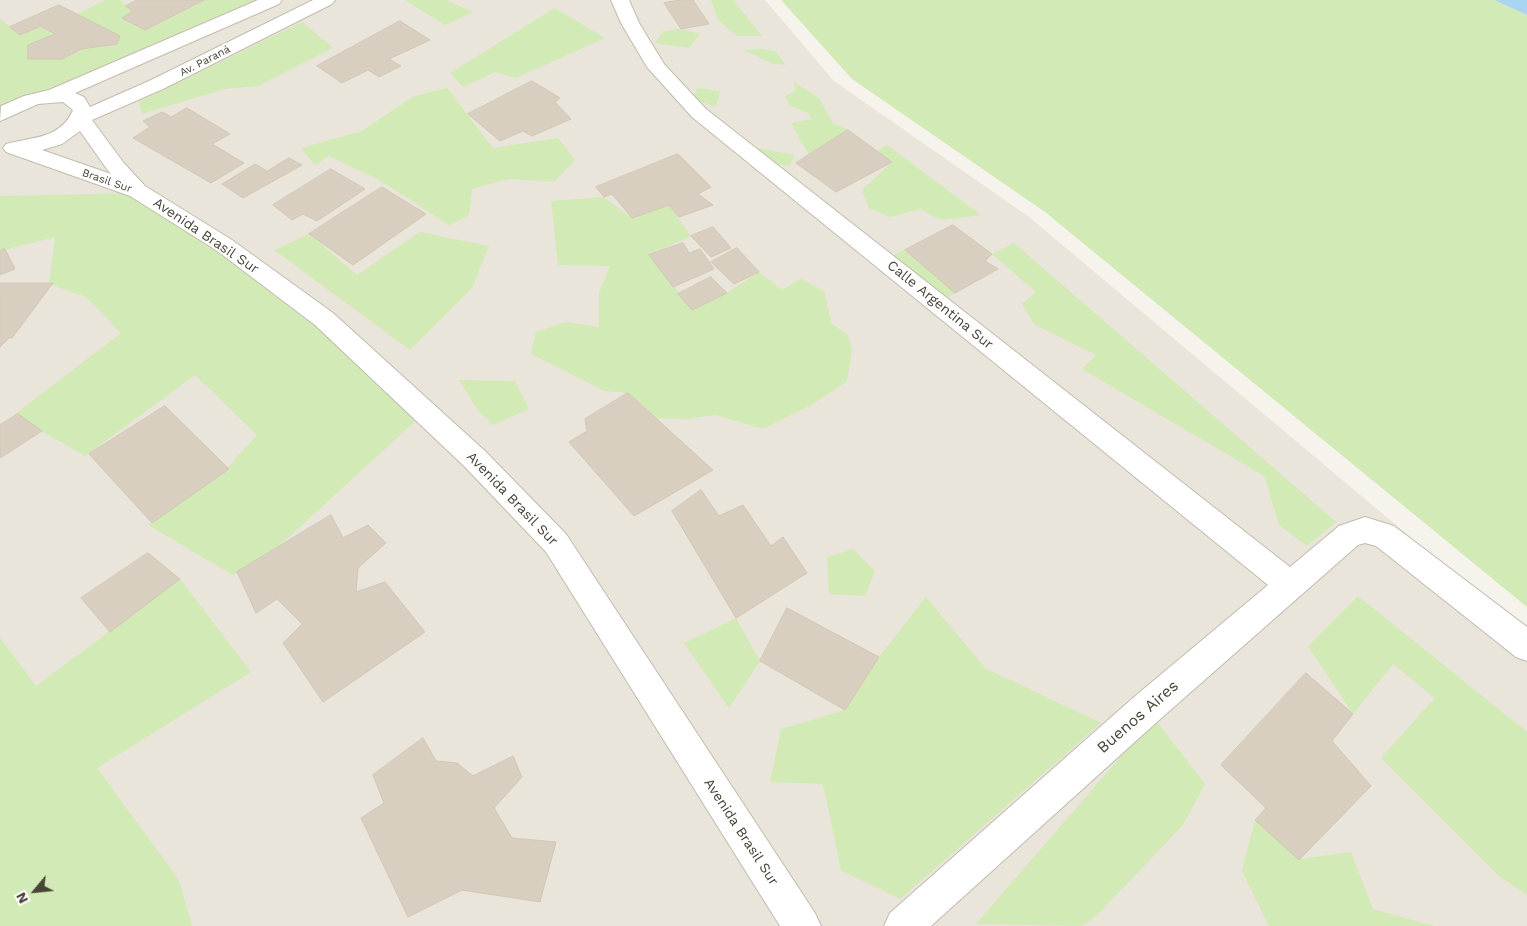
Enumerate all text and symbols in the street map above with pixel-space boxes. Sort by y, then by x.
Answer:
street label: Av. Paraná [177,43,233,79]
street label: Brasil Sur [80,166,134,196]
street label: Avenida Brasil Sur [150,194,262,278]
street label: Calle Argentina Sur [883,257,997,353]
street label: Avenida Brasil Sur [463,449,561,549]
street label: Buenos Aires [1093,676,1183,758]
street label: Avenida Brasil Sur [700,775,782,889]
north arrow [10,866,60,916]
text: N [12,890,31,906]

